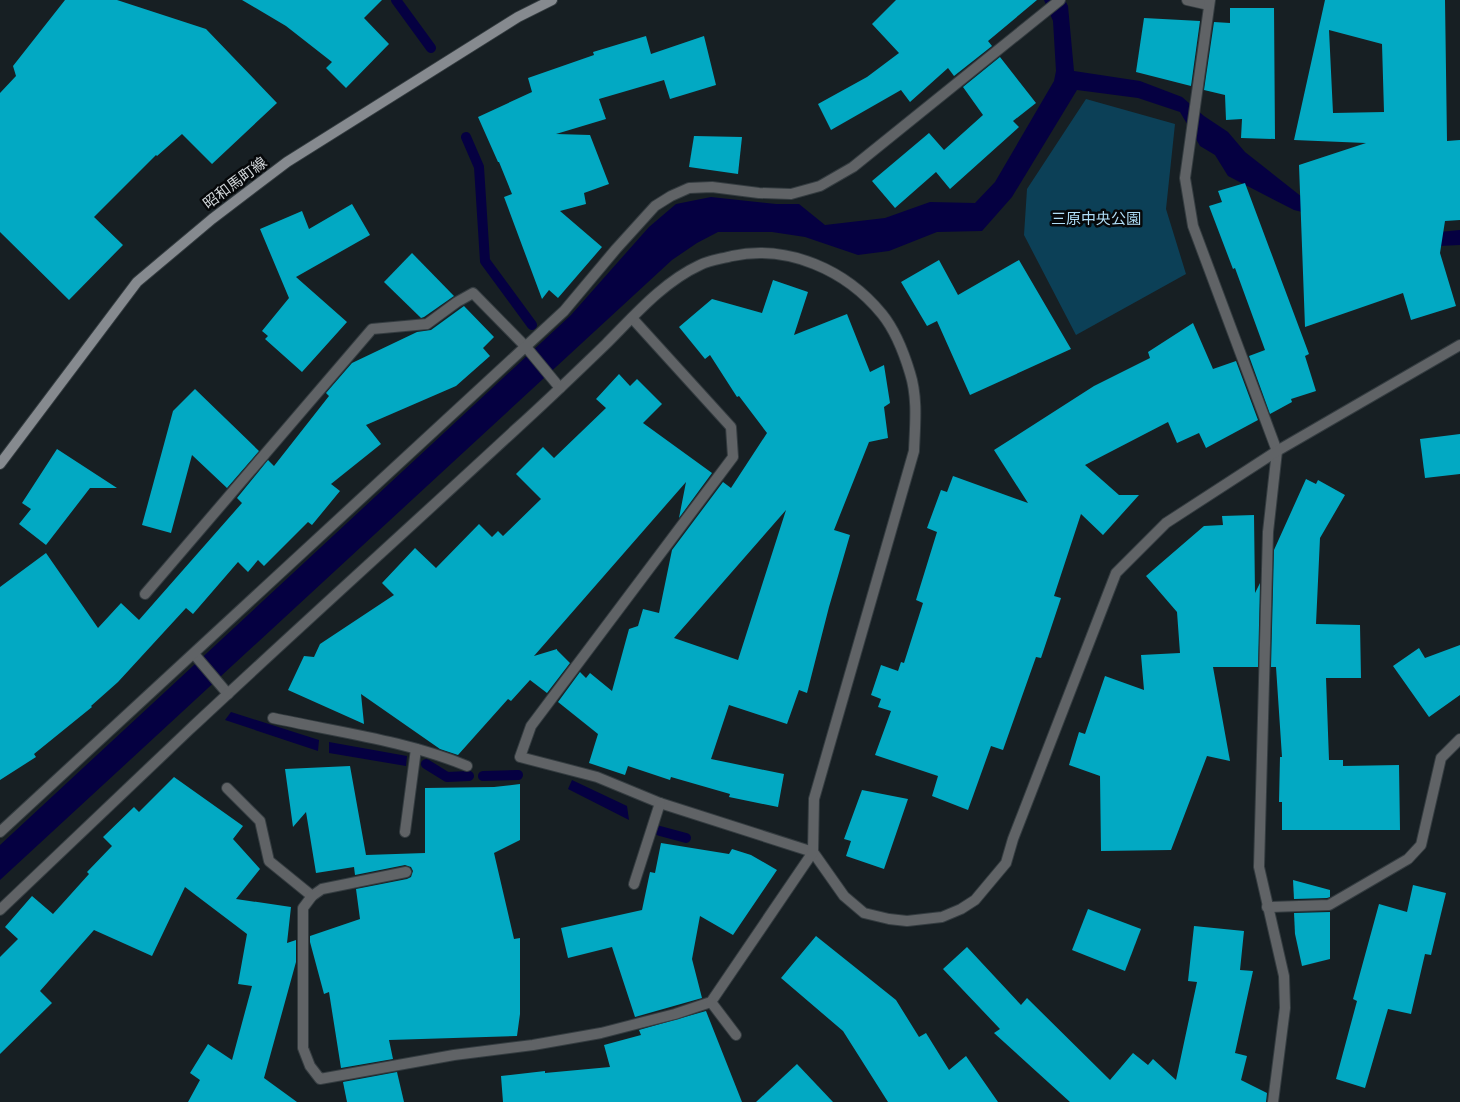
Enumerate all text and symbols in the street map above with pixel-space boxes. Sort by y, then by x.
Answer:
street label: 昭和馬町線 [200,153,270,213]
park label: 三原中央公園 [1051,210,1141,228]

